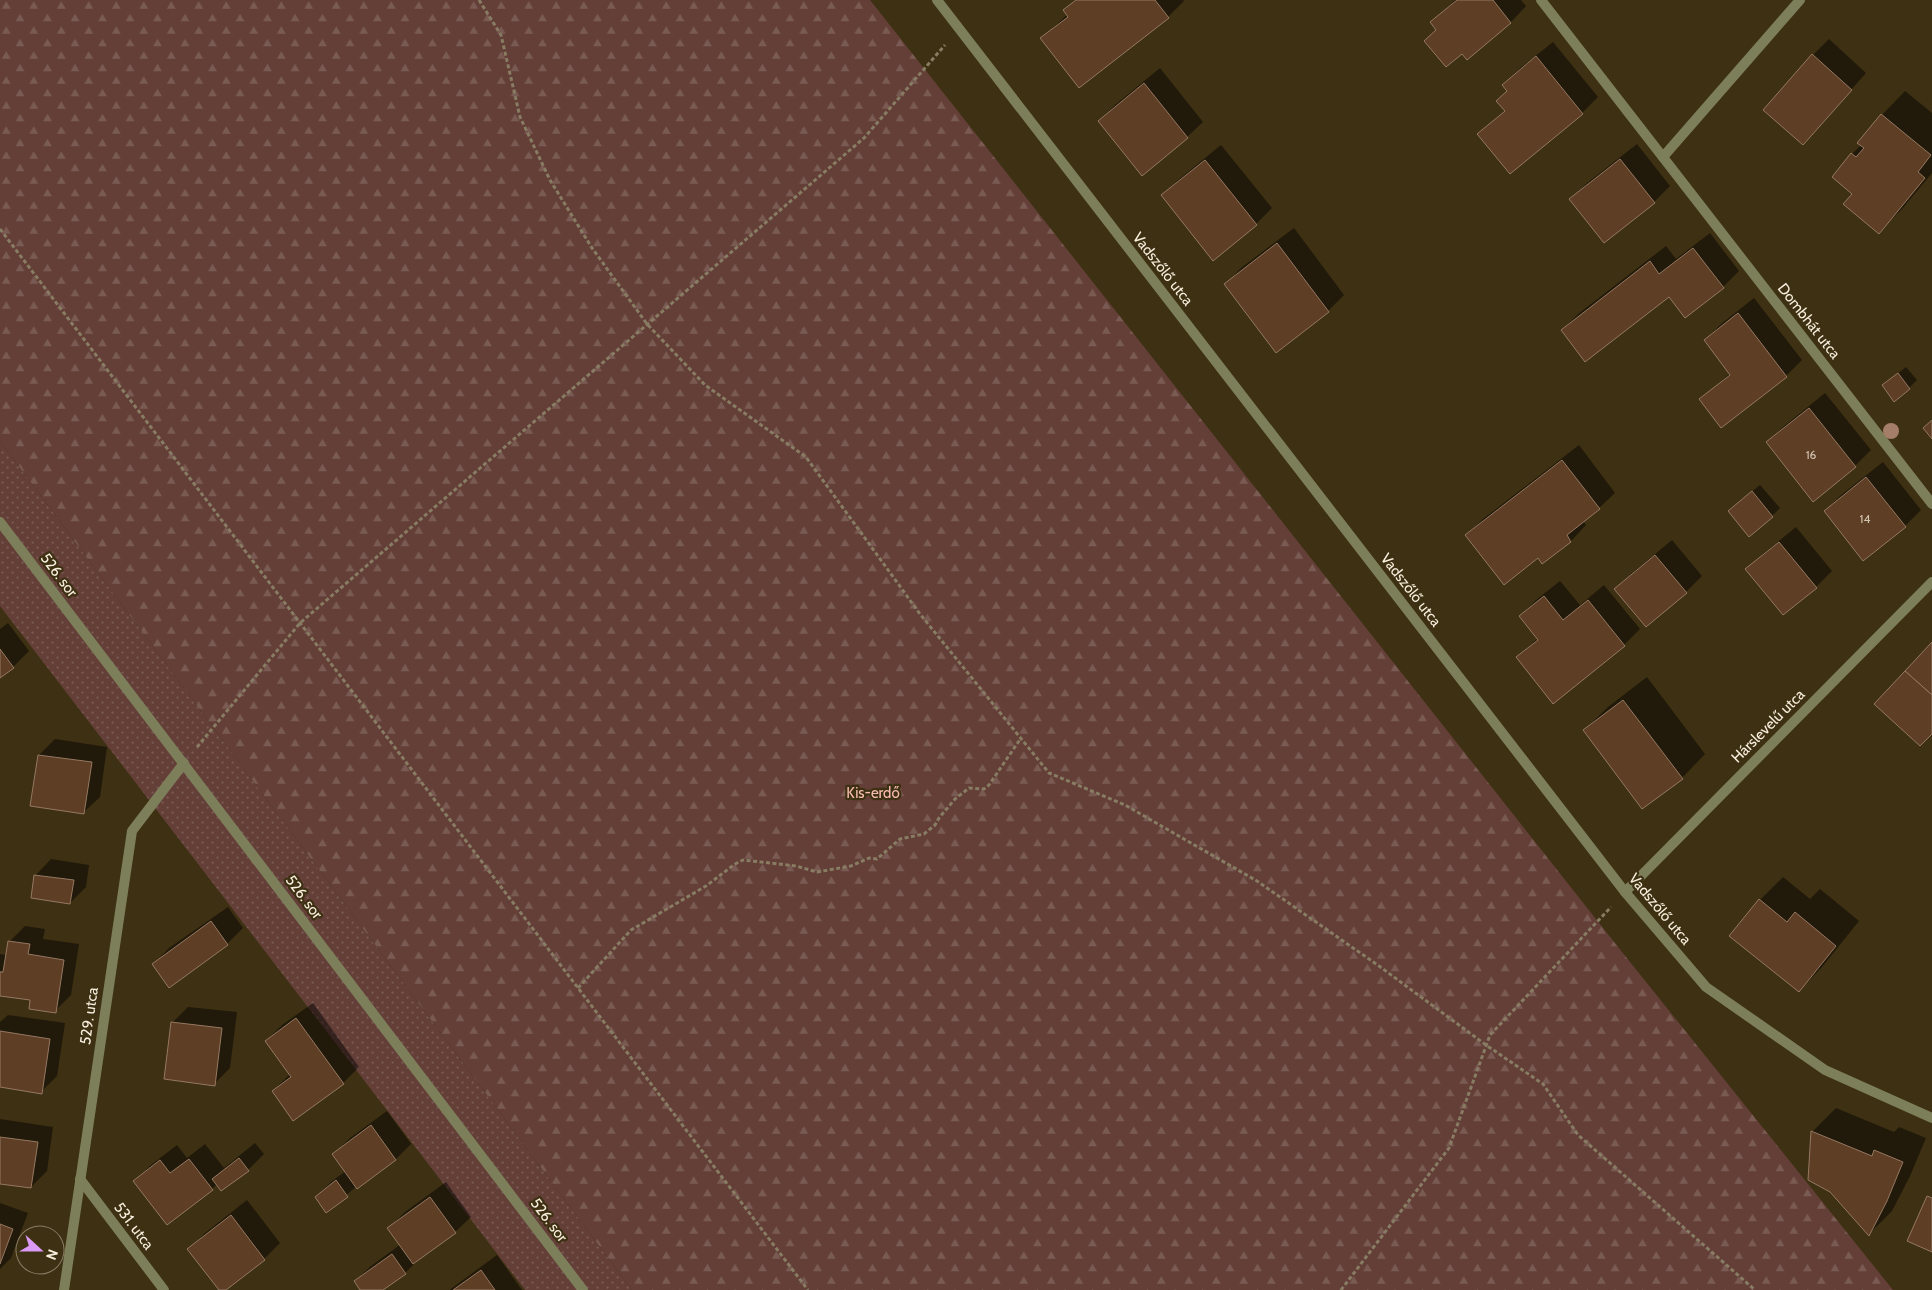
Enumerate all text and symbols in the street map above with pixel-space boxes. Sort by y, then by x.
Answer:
street label: Vadszőlő utca [1129,229,1198,310]
street label: Dombhát utca [1774,280,1845,363]
house number: 16 [1806,447,1817,462]
house number: 14 [1860,511,1870,526]
street label: 526. sor [37,550,81,601]
street label: Vadszőlő utca [1377,550,1446,631]
street label: Hárslevelű utca [1728,685,1809,766]
park label: Kis-erdő [846,784,900,802]
street label: Vadszőlő utca [1625,870,1696,949]
street label: 526. sor [282,872,326,923]
street label: 529. utca [76,985,102,1046]
street label: 526. sor [527,1195,571,1246]
street label: 531. utca [110,1199,158,1254]
north arrow [15,1225,65,1275]
text: N [42,1247,62,1263]

